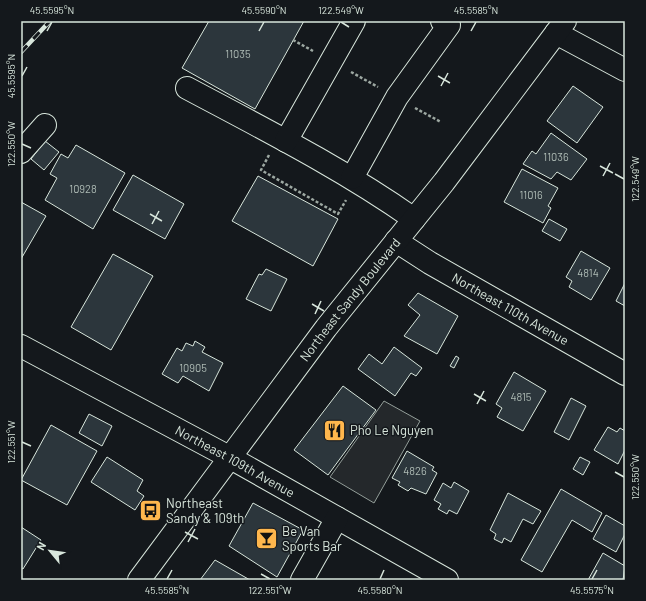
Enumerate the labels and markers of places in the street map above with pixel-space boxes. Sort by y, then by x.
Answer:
restaurant icon: Pho Le Nguyen [322,417,348,443]
place label: Pho Le Nguyen [350,422,434,438]
place label: Northeast Sandy & 109th [166,495,244,526]
bus stop icon: Northeast Sandy & 109th [138,497,164,523]
place label: Be Van Sports Bar [282,523,342,554]
bar icon: Be Van Sports Bar [253,525,279,551]

